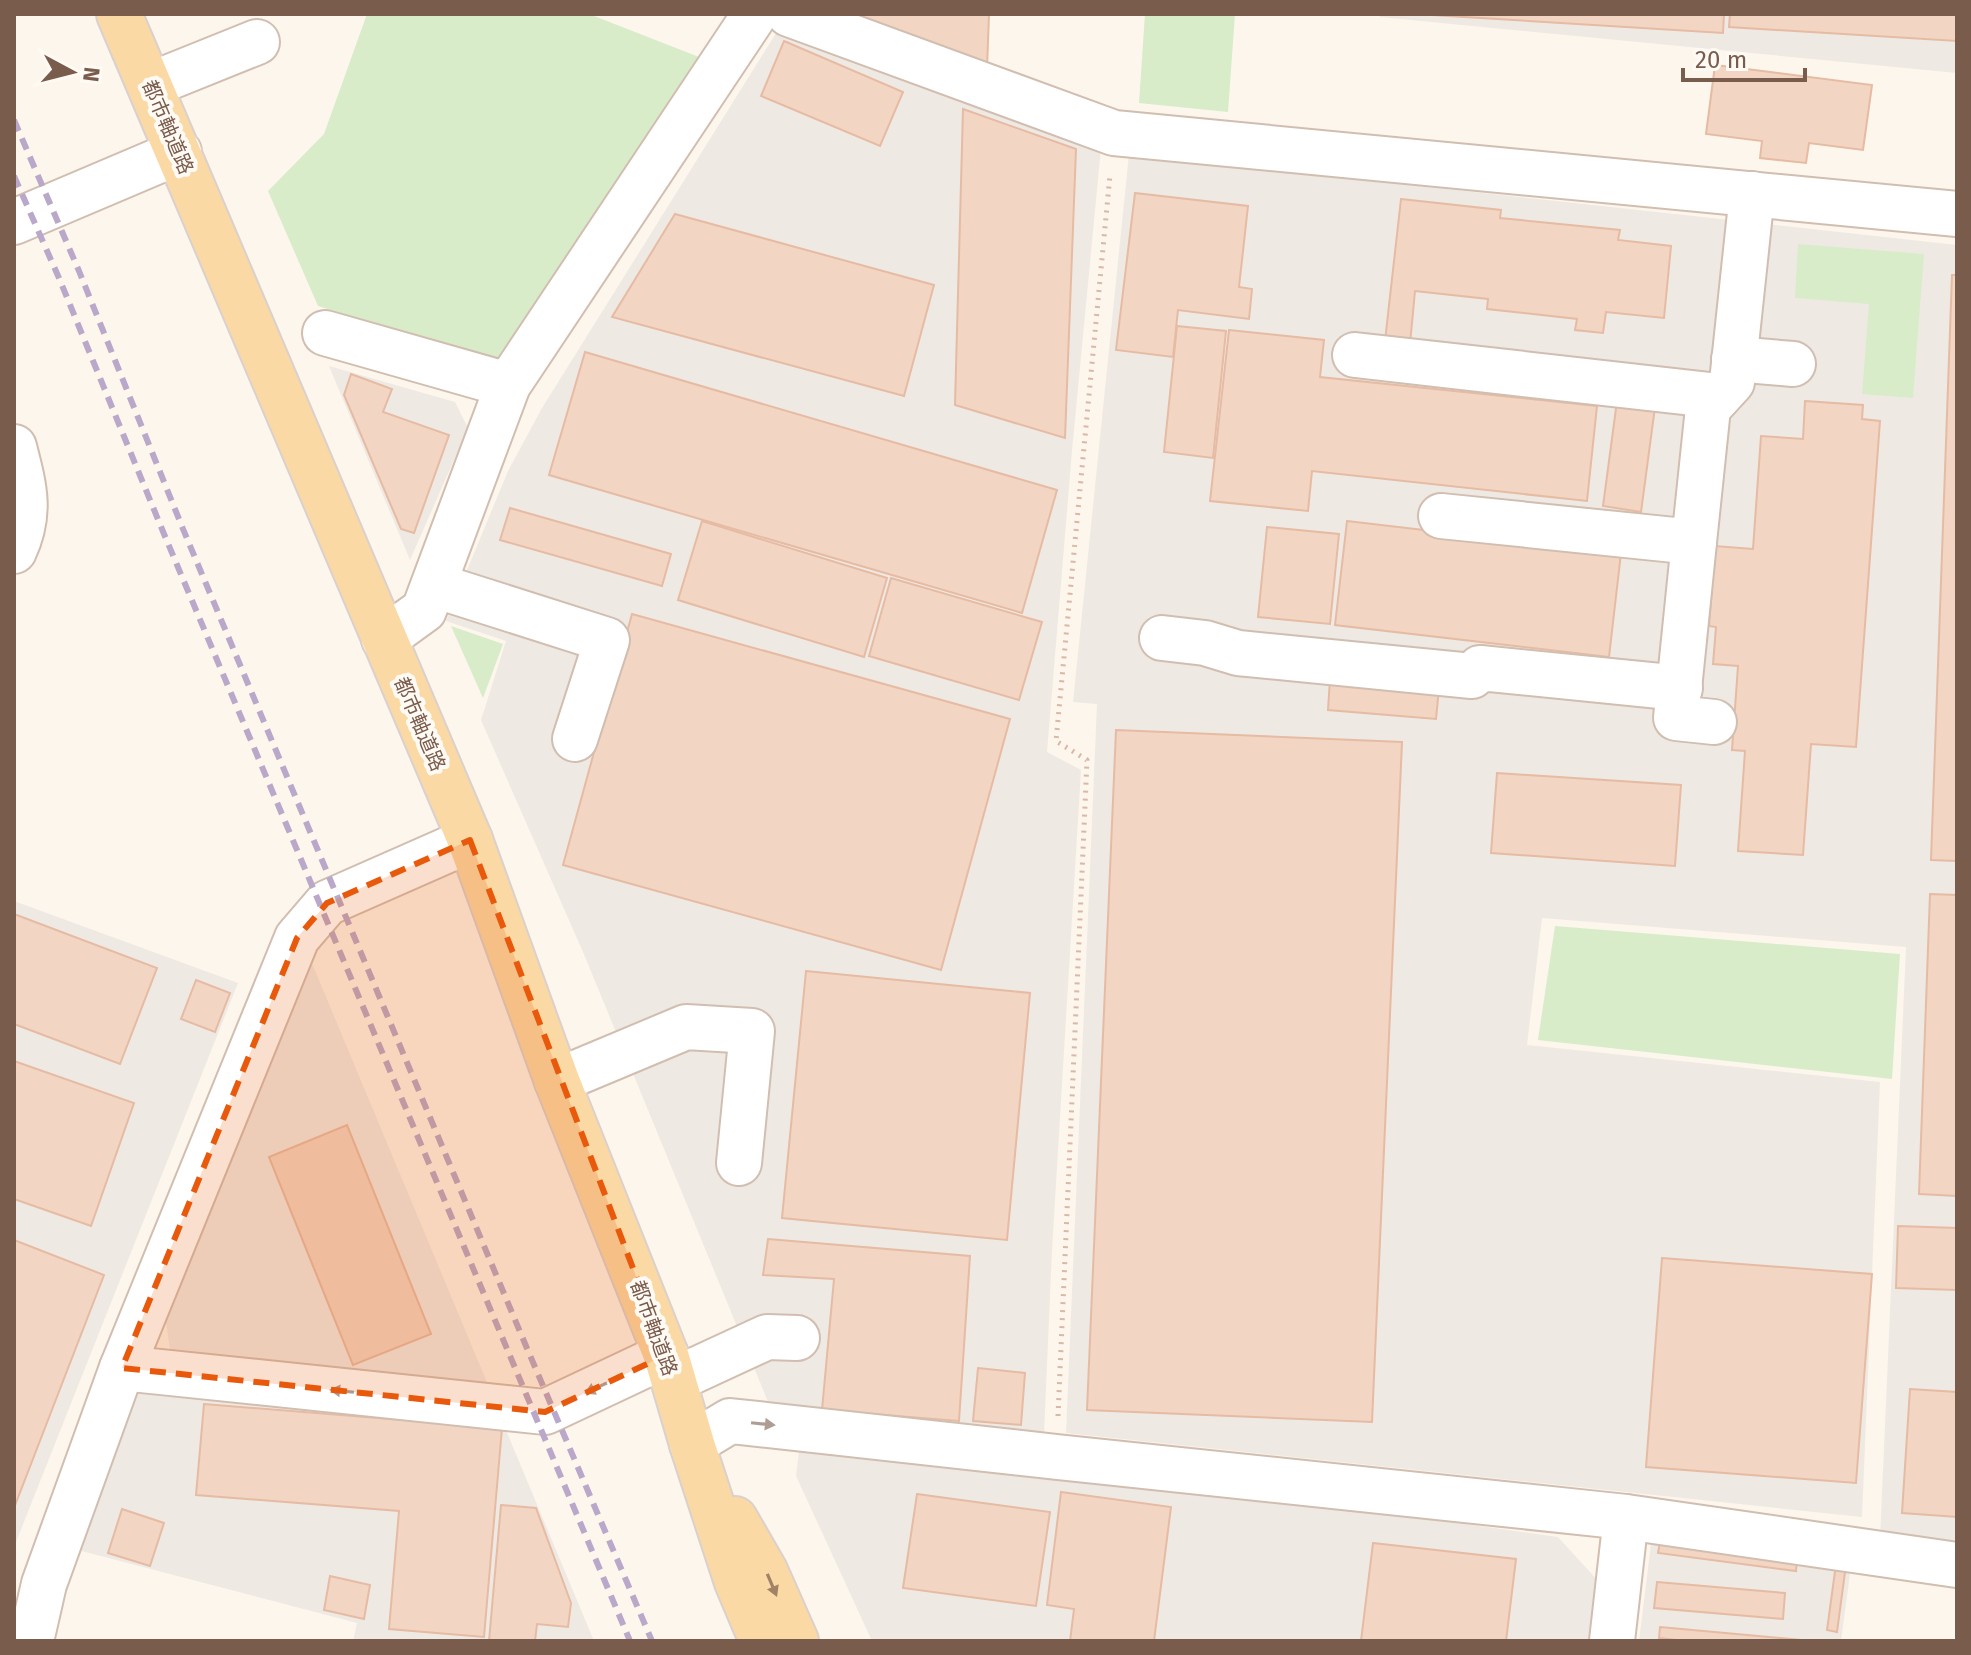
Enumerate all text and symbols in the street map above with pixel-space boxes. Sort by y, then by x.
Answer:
north arrow [32,32,112,112]
scale bar [1683,32,1805,82]
text: 20 m [1695,46,1747,74]
text: N [77,65,106,83]
street label: 都市軸道路 [137,76,199,178]
street label: 都市軸道路 [389,673,451,775]
street label: 都市軸道路 [626,1277,682,1379]
one-way arrow [584,1381,607,1395]
one-way arrow [329,1384,354,1397]
one-way arrow [751,1418,776,1431]
one-way arrow [765,1573,778,1597]

